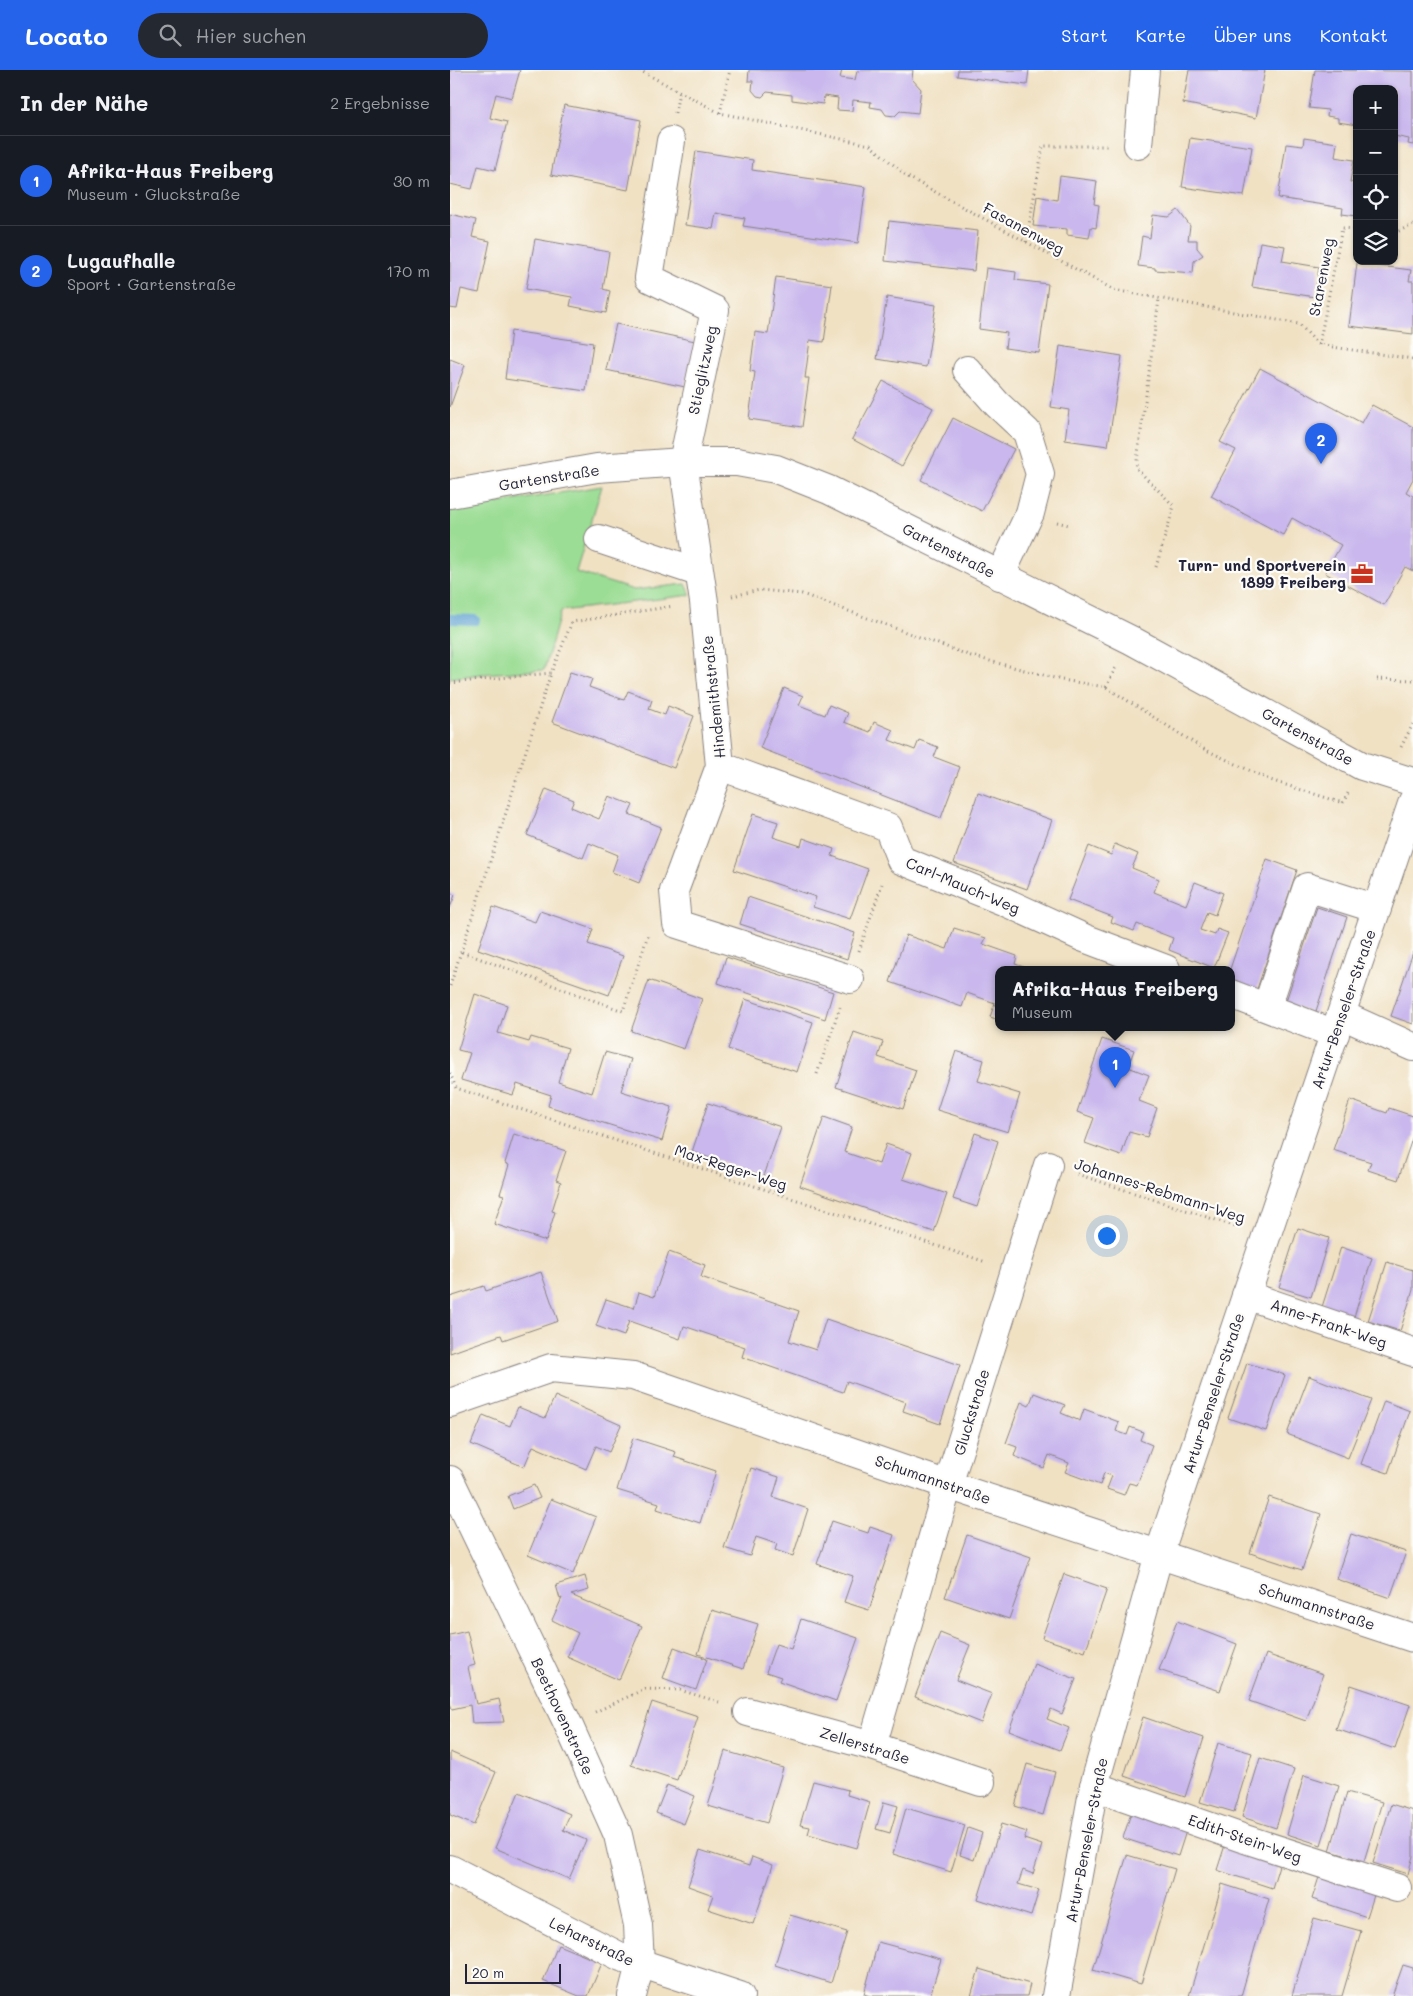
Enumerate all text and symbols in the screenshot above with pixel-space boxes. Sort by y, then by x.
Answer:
search box [138,13,488,58]
text: Locato [25,20,108,51]
icon: search [156,21,184,49]
text: Hier suchen [196,23,306,48]
text: Start [1061,23,1108,47]
text: Karte [1136,23,1186,47]
text: Über uns [1214,23,1292,47]
text: Kontakt [1320,23,1388,47]
map controls [1353,85,1398,265]
button: + [1353,85,1398,130]
text: In der Nähe [20,89,148,116]
text: 2 Ergebnisse [330,92,430,113]
button: − [1353,130,1398,175]
text: Afrika-Haus Freiberg [67,158,273,183]
text: 1 [32,170,40,191]
text: 30 m [393,170,430,191]
button: locate [1353,175,1398,220]
text: Museum · Gluckstraße [67,183,240,204]
street label: Fasanenweg [980,197,1068,259]
button: layers [1353,220,1398,265]
street label: Starenweg [1304,236,1338,318]
text: Lugaufhalle [67,248,175,273]
text: 2 [32,260,40,281]
text: 170 m [386,260,430,281]
text: Sport · Gartenstraße [67,273,236,294]
street label: Stieglitzweg [683,323,721,416]
pin: 2 [1305,423,1337,464]
street label: Gartenstraße [497,459,601,495]
street label: Gartenstraße [899,518,999,582]
place label: Turn- und Sportverein 1899 Freiberg [1178,555,1346,592]
office icon: Turn- und Sportverein 1899 Freiberg [1349,561,1375,587]
street label: Hindemithstraße [697,635,729,759]
street label: Gartenstraße [1259,703,1357,769]
street label: Carl-Mauch-Weg [903,852,1023,918]
street label: Artur-Benseler-Straße [1306,926,1380,1092]
popup [995,966,1235,1031]
text: Afrika-Haus Freiberg [1012,976,1218,1001]
text: Museum [1012,1001,1073,1022]
pin: 1 [1099,1047,1131,1088]
street label: Max-Reger-Weg [672,1139,790,1195]
street label: Johannes-Rebmann-Weg [1072,1153,1248,1227]
your location [1094,1223,1120,1249]
street label: Anne-Frank-Weg [1268,1294,1390,1352]
street label: Artur-Benseler-Straße [1178,1310,1248,1476]
street label: Gluckstraße [948,1366,994,1458]
street label: Schumannstraße [872,1450,994,1508]
street label: Schumannstraße [1256,1578,1378,1634]
street label: Beethovenstraße [527,1654,599,1778]
street label: Zellerstraße [817,1722,913,1768]
street label: Artur-Benseler-Straße [1060,1756,1112,1924]
street label: Edith-Stein-Weg [1186,1809,1305,1867]
street label: Leharstraße [546,1912,638,1970]
scale bar [465,1961,561,1984]
text: 20 m [472,1963,504,1982]

